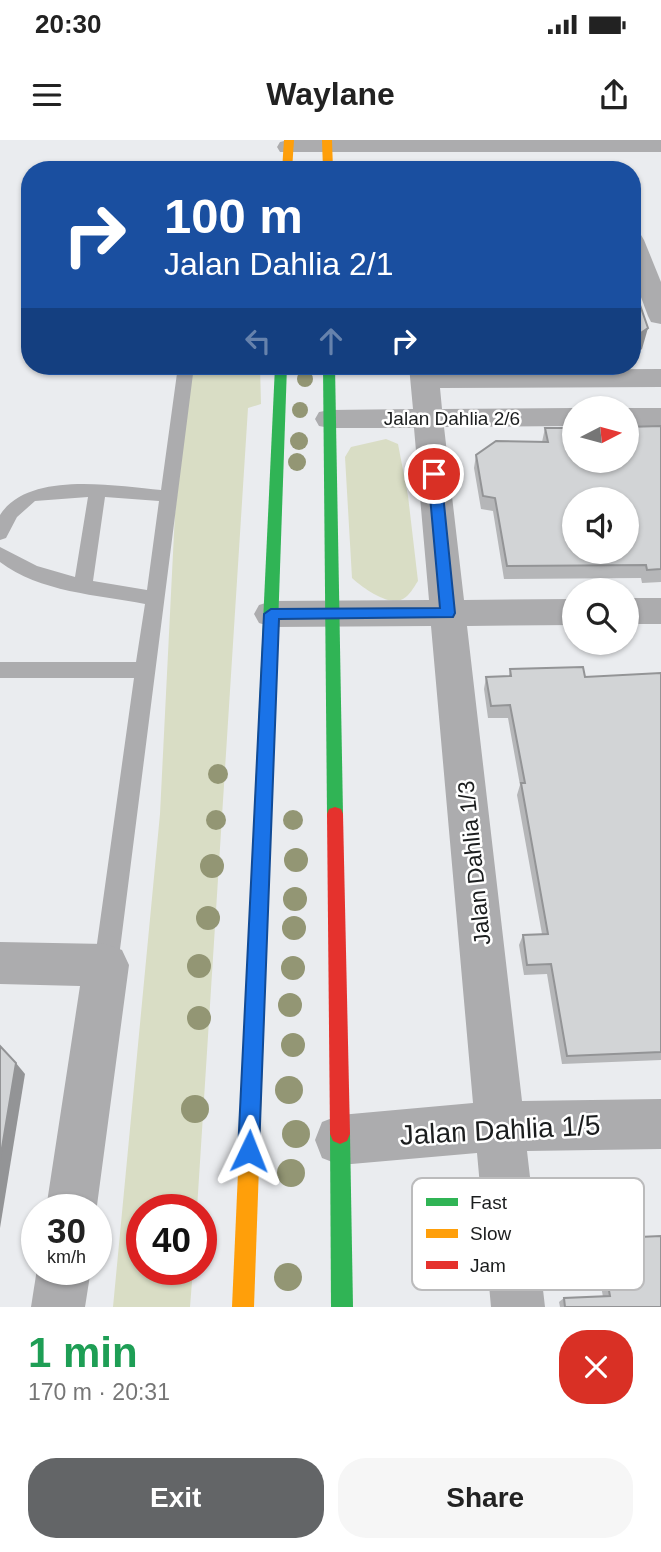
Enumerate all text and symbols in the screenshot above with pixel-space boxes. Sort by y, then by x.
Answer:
text: 20:30 [35,9,102,39]
icon: menu [28,76,66,114]
text: Waylane [266,76,395,112]
icon: share [595,76,633,114]
icon: right [49,189,140,280]
text: 100 m [164,189,303,243]
text: Jalan Dahlia 2/1 [164,246,393,282]
icon: left [239,322,277,360]
icon: ahead [312,322,350,360]
icon: right [385,322,423,360]
north arrow [562,396,639,472]
map controls [562,396,639,655]
street label: Jalan Dahlia 2/6 [384,408,520,429]
pin [404,444,464,504]
icon: arrive [415,455,453,493]
button: sound [562,487,639,564]
button: search [562,578,639,655]
street label: Jalan Dahlia 1/3 [452,780,496,946]
street label: Jalan Dahlia 1/5 [399,1109,601,1151]
position arrow [212,1114,286,1188]
legend [412,1178,644,1290]
text: Fast [470,1192,508,1213]
speed limit sign: 40 [126,1194,217,1285]
text: 30 [47,1211,86,1250]
text: Slow [470,1223,511,1244]
text: km/h [47,1247,86,1267]
text: Jam [470,1255,506,1276]
text: 1 min [28,1329,138,1376]
button: close [559,1330,633,1404]
text: 170 m · 20:31 [28,1379,170,1405]
button: Exit [28,1458,324,1538]
button: Share [338,1458,633,1538]

